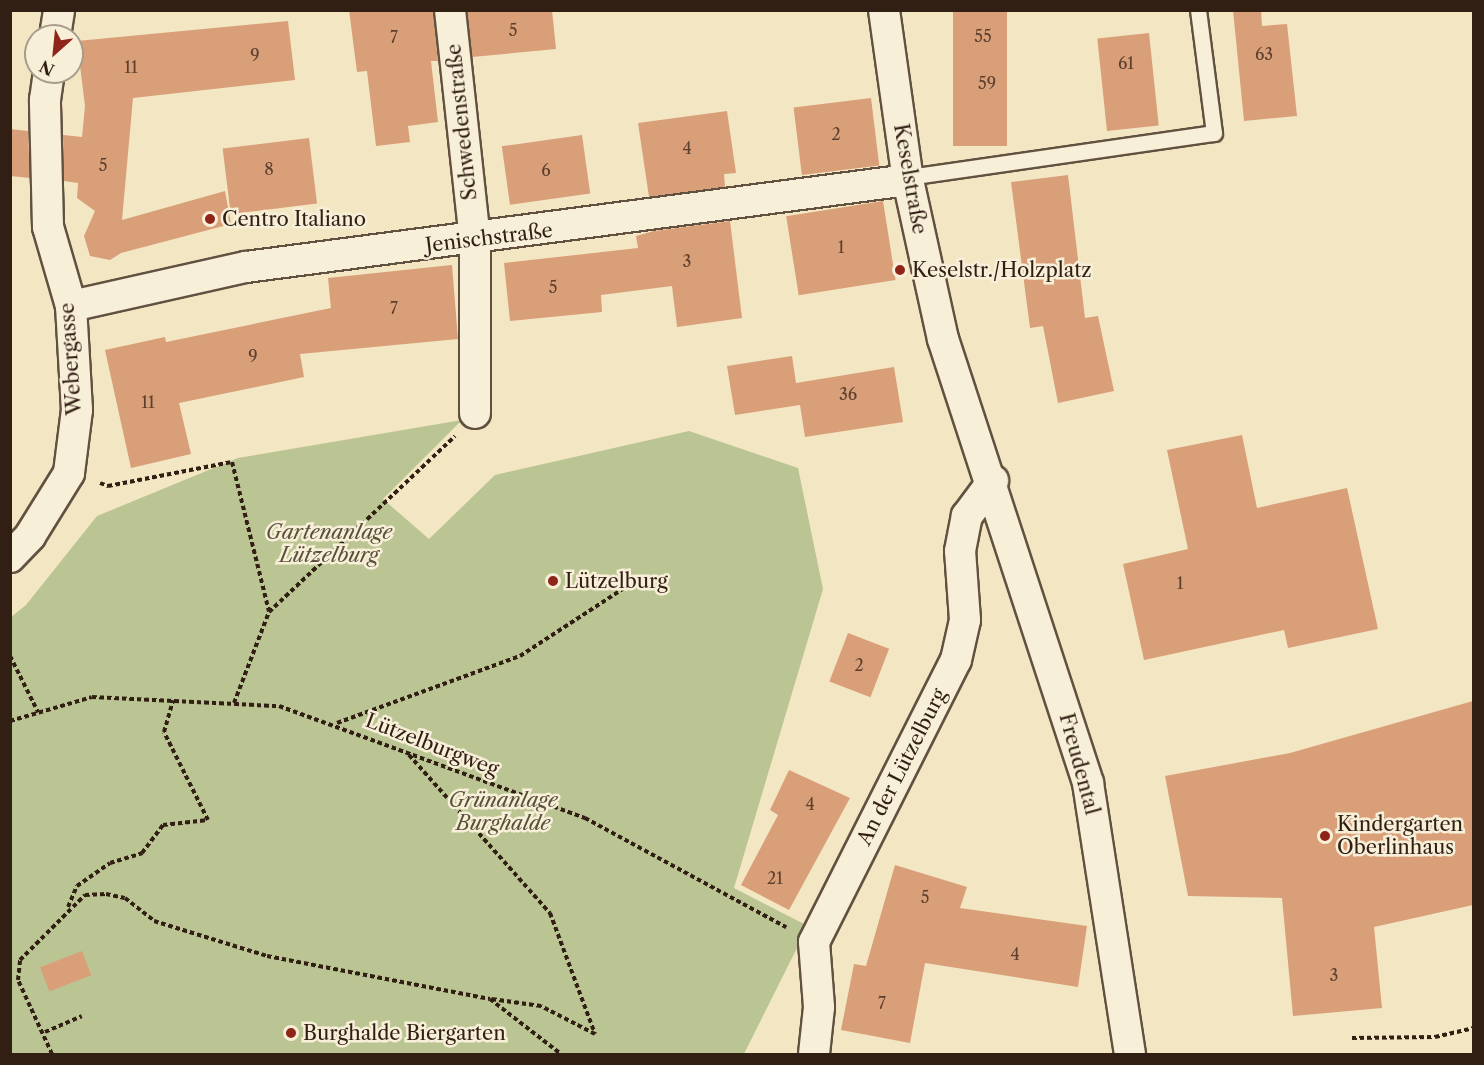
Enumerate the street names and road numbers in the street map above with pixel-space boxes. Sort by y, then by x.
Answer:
street label: Schwedenstraße [442,43,482,201]
street label: Keselstraße [888,122,932,236]
street label: Jenischstraße [424,218,554,258]
street label: Webergasse [55,302,87,416]
street label: An der Lützelburg [852,685,952,849]
street label: Lützelburgweg [362,709,502,781]
street label: Freudental [1054,711,1104,817]

